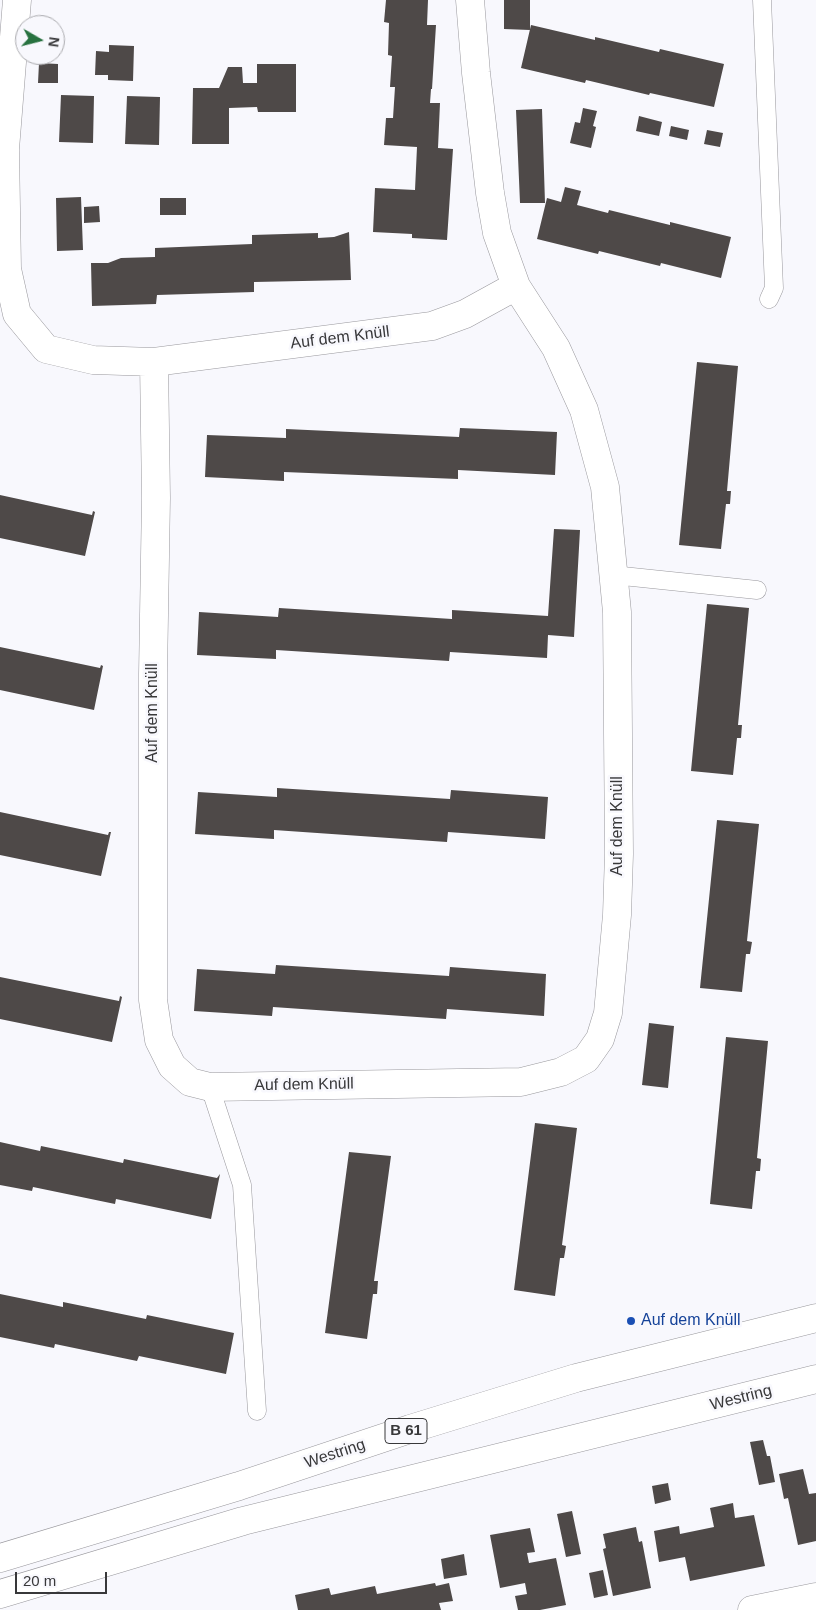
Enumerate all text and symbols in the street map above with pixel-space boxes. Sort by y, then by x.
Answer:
north arrow [15,15,65,65]
text: N [45,36,62,48]
street label: Auf dem Knüll [289,322,391,354]
street label: Auf dem Knüll [143,663,163,763]
street label: Auf dem Knüll [608,776,628,876]
street label: Auf dem Knüll [254,1075,354,1095]
place label: Auf dem Knüll [641,1311,741,1331]
marker: Auf dem Knüll [625,1315,637,1327]
street label: Westring [708,1381,774,1415]
road number: B 61 [385,1418,427,1444]
street label: Westring [302,1435,368,1473]
scale bar [18,1562,110,1594]
text: 20 m [23,1572,56,1589]

